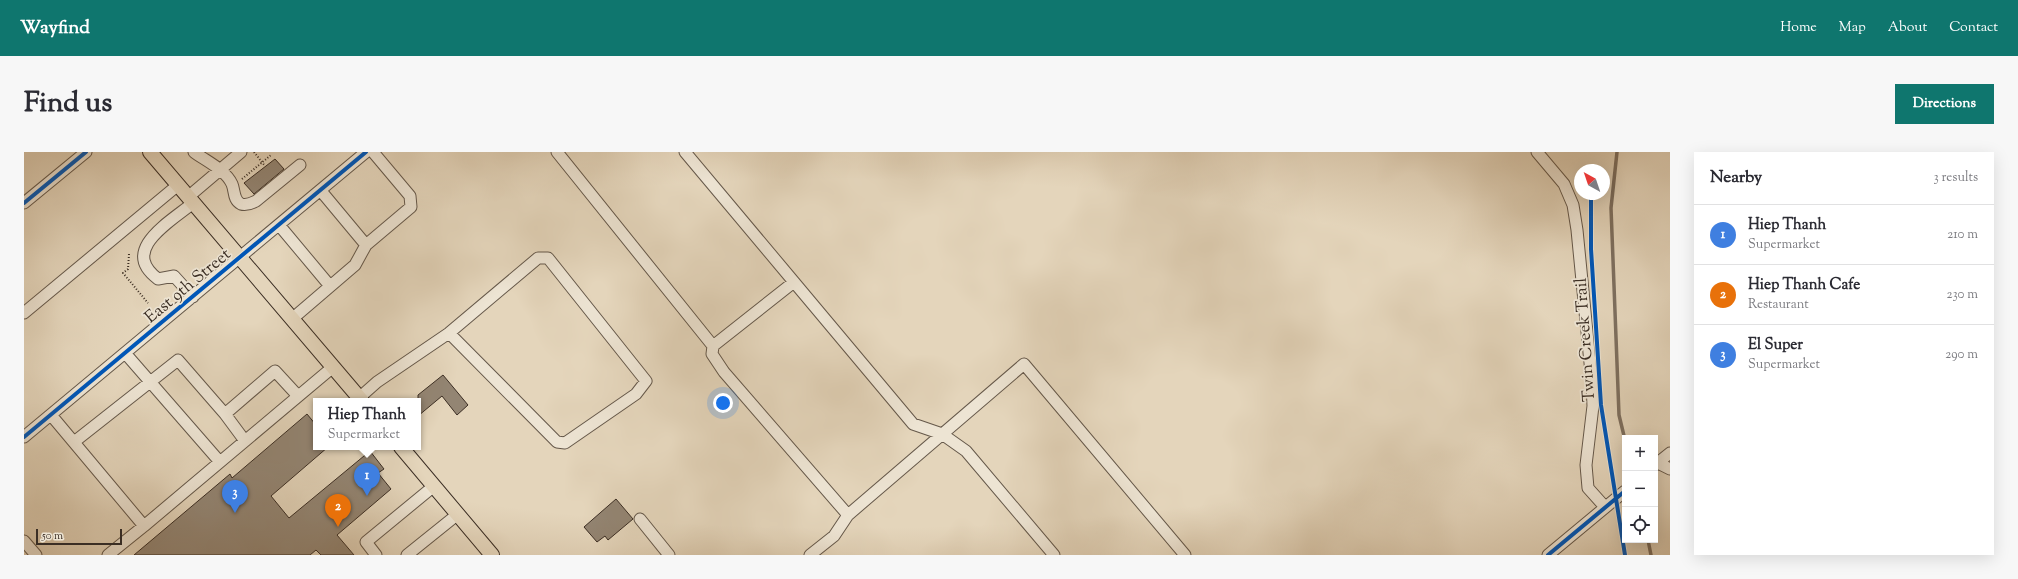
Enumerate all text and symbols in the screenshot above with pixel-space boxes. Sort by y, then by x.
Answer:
text: Wayfind [20,15,90,42]
text: Home [1780,18,1817,38]
text: Map [1839,18,1866,38]
text: About [1888,18,1927,38]
text: Contact [1949,18,1998,38]
text: Find us [24,84,112,124]
button: Directions [1895,84,1994,124]
north arrow [1574,164,1610,200]
text: Nearby [1710,166,1762,190]
text: 3 results [1933,169,1978,187]
text: Hiep Thanh [1748,215,1826,236]
text: 1 [1721,226,1725,244]
text: 210 m [1947,226,1978,244]
text: Supermarket [1748,236,1820,254]
street label: East 9th Street [140,243,237,330]
text: Hiep Thanh Cafe [1748,275,1860,296]
street label: Twin Creek Trail [1570,277,1602,403]
text: 2 [1720,286,1726,304]
text: 230 m [1946,286,1978,304]
text: Restaurant [1748,296,1809,314]
text: El Super [1748,335,1803,356]
text: 3 [1720,346,1726,364]
text: 290 m [1945,346,1978,364]
text: Supermarket [1748,356,1820,374]
your location [713,393,733,413]
popup [313,398,421,450]
text: Hiep Thanh [328,405,406,426]
text: Supermarket [328,426,400,444]
map controls [1622,435,1658,543]
button: + [1622,435,1658,471]
pin: 1 [354,463,380,496]
button: − [1622,471,1658,507]
pin: 3 [222,480,248,513]
pin: 2 [325,494,351,527]
button: locate [1622,507,1658,543]
scale bar [36,527,122,546]
text: 50 m [42,528,63,544]

